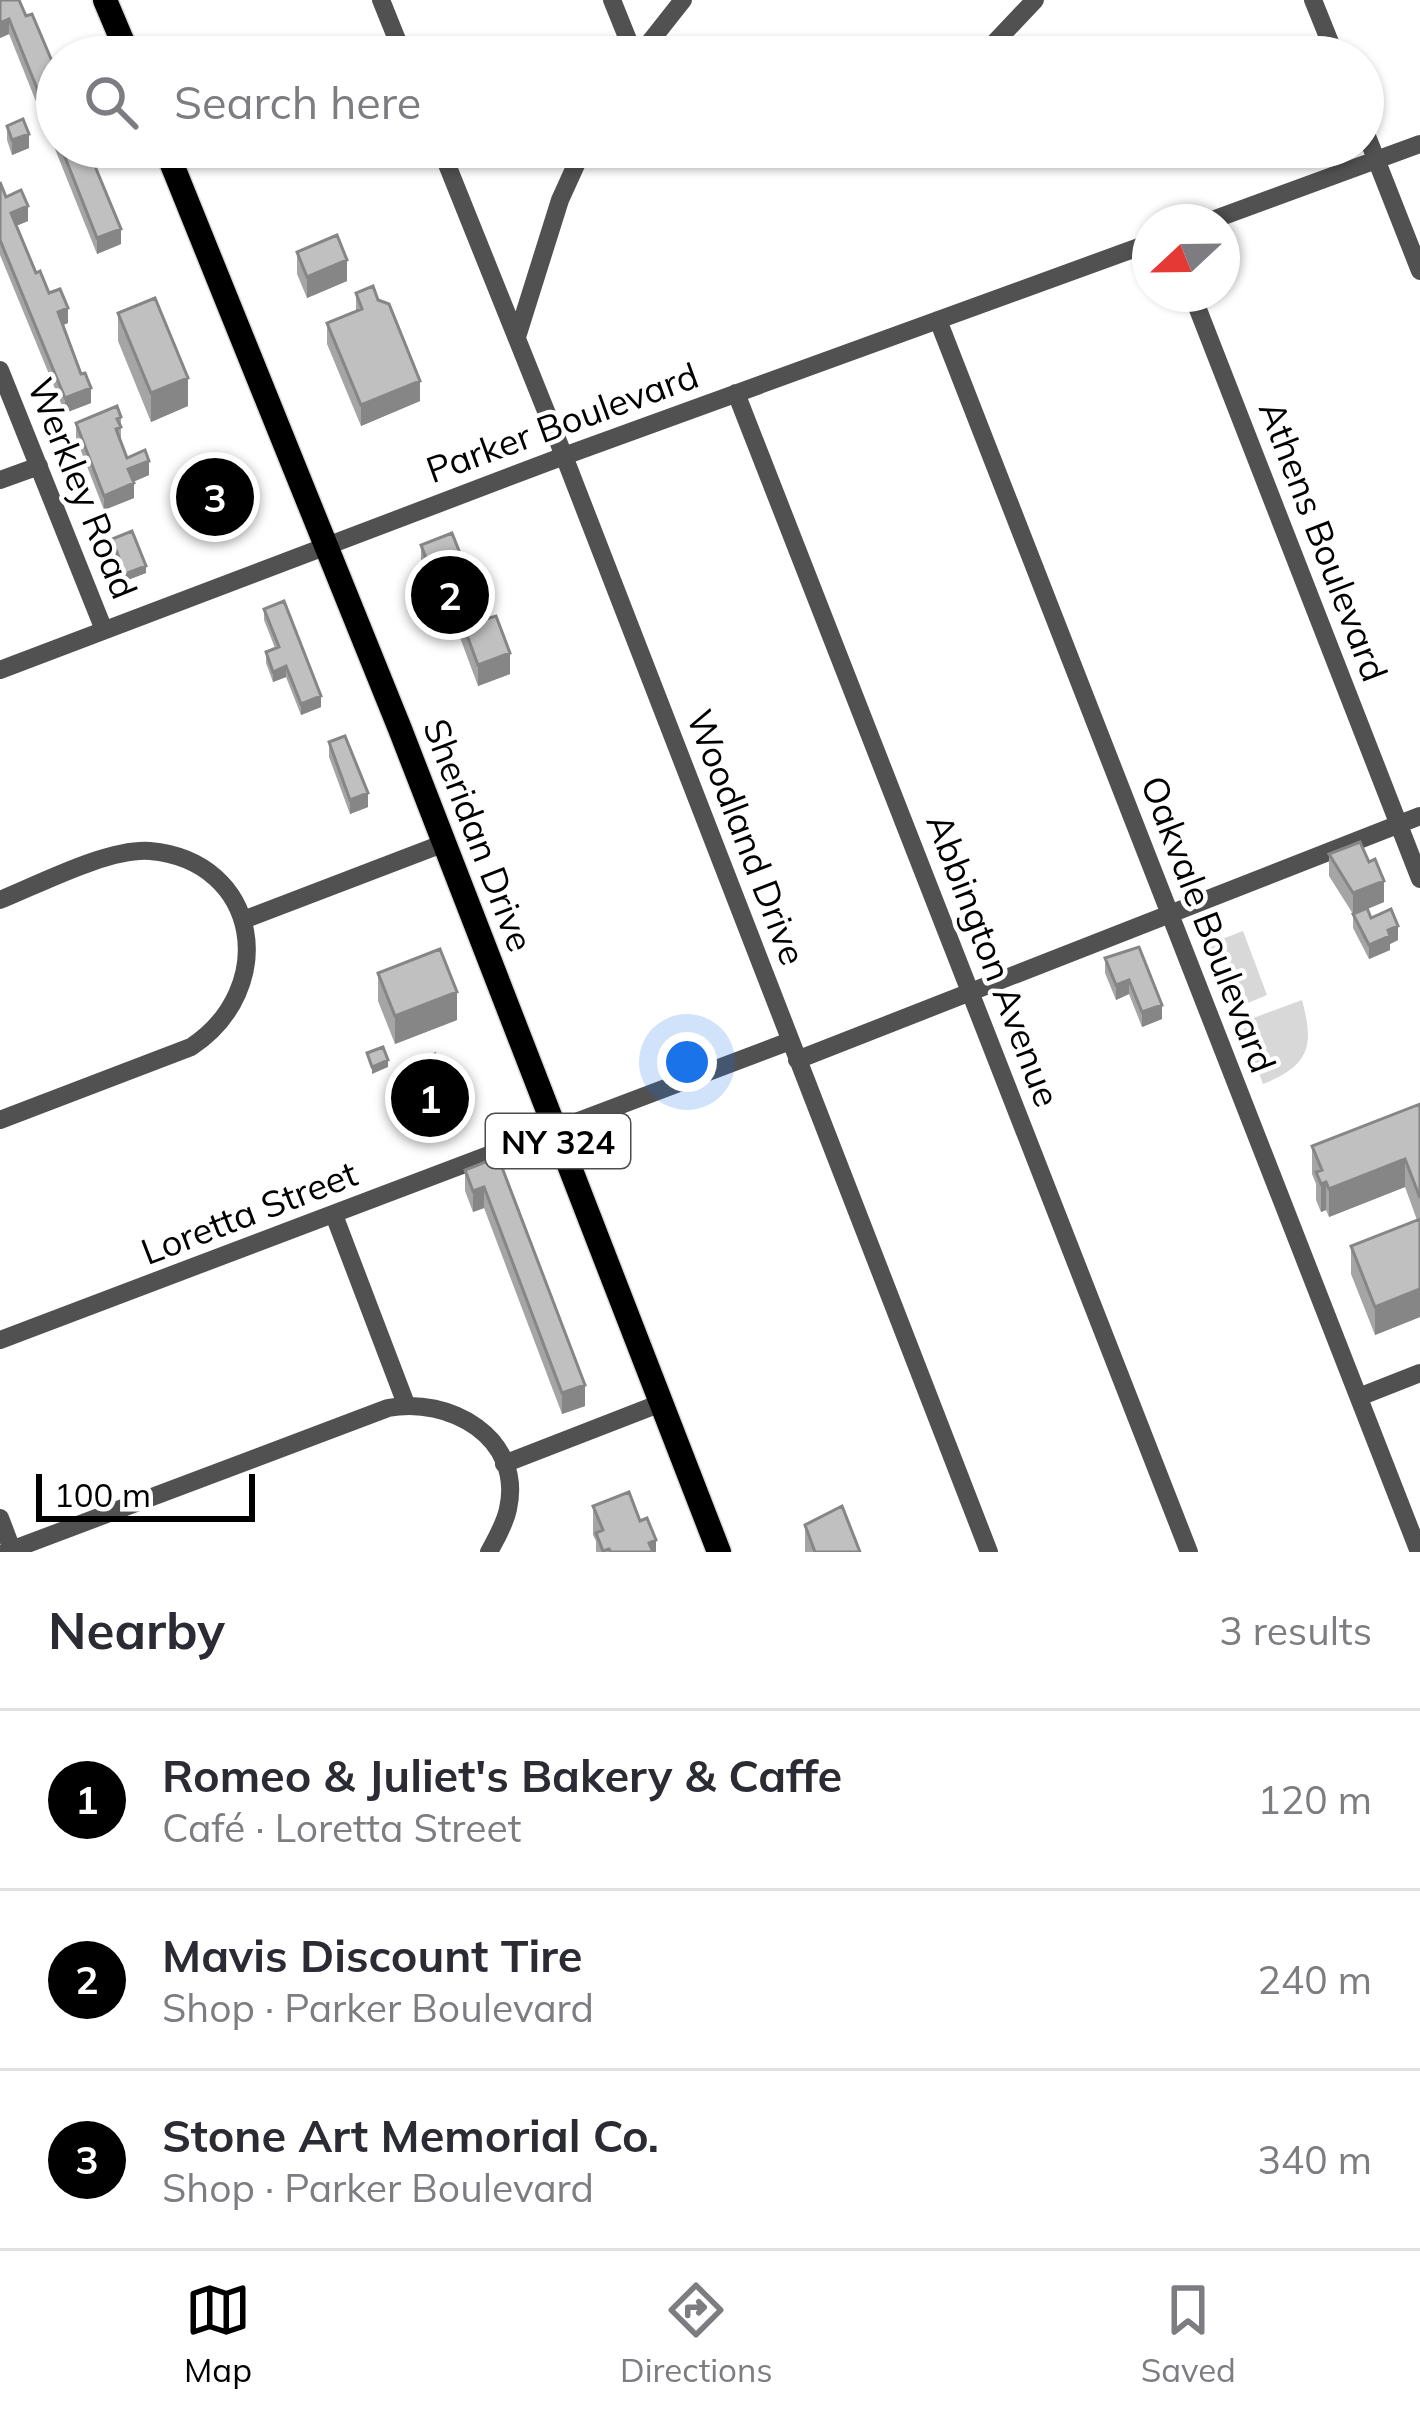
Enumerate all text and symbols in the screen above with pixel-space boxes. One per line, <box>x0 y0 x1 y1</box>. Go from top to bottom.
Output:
search box <box>36 36 1384 168</box>
icon: search <box>78 69 144 135</box>
text: Search here <box>174 74 421 130</box>
north arrow <box>1132 204 1240 312</box>
street label: Parker Boulevard <box>420 352 704 492</box>
street label: Werkley Road <box>18 371 148 605</box>
street label: Athens Boulevard <box>1250 395 1398 687</box>
pin: 3 <box>176 452 254 542</box>
pin: 2 <box>411 550 489 640</box>
street label: Woodland Drive <box>678 703 816 971</box>
street label: Sheridan Drive <box>414 712 544 958</box>
street label: Oakvale Boulevard <box>1132 769 1286 1079</box>
street label: Abbington Avenue <box>917 807 1071 1113</box>
your location <box>657 1032 717 1092</box>
pin: 1 <box>391 1053 469 1143</box>
road number: NY 324 <box>486 1114 630 1168</box>
street label: Loretta Street <box>135 1150 363 1274</box>
scale bar <box>36 1468 255 1521</box>
text: 100 m <box>54 1474 151 1515</box>
text: Nearby <box>48 1598 225 1662</box>
text: 3 results <box>1219 1606 1372 1655</box>
text: Romeo & Juliet's Bakery & Caffe <box>162 1747 842 1803</box>
text: 1 <box>75 1775 99 1824</box>
text: 120 m <box>1257 1775 1372 1824</box>
text: Café · Loretta Street <box>162 1803 521 1852</box>
text: Mavis Discount Tire <box>162 1927 582 1983</box>
text: 2 <box>75 1955 99 2004</box>
text: 240 m <box>1257 1955 1372 2004</box>
text: Shop · Parker Boulevard <box>162 1983 594 2032</box>
text: Stone Art Memorial Co. <box>162 2107 659 2163</box>
text: 3 <box>75 2135 99 2184</box>
text: 340 m <box>1257 2135 1372 2184</box>
text: Shop · Parker Boulevard <box>162 2163 594 2212</box>
tab: Map <box>184 2277 252 2390</box>
tab: Directions <box>620 2277 773 2390</box>
tab: Saved <box>1141 2277 1236 2390</box>

